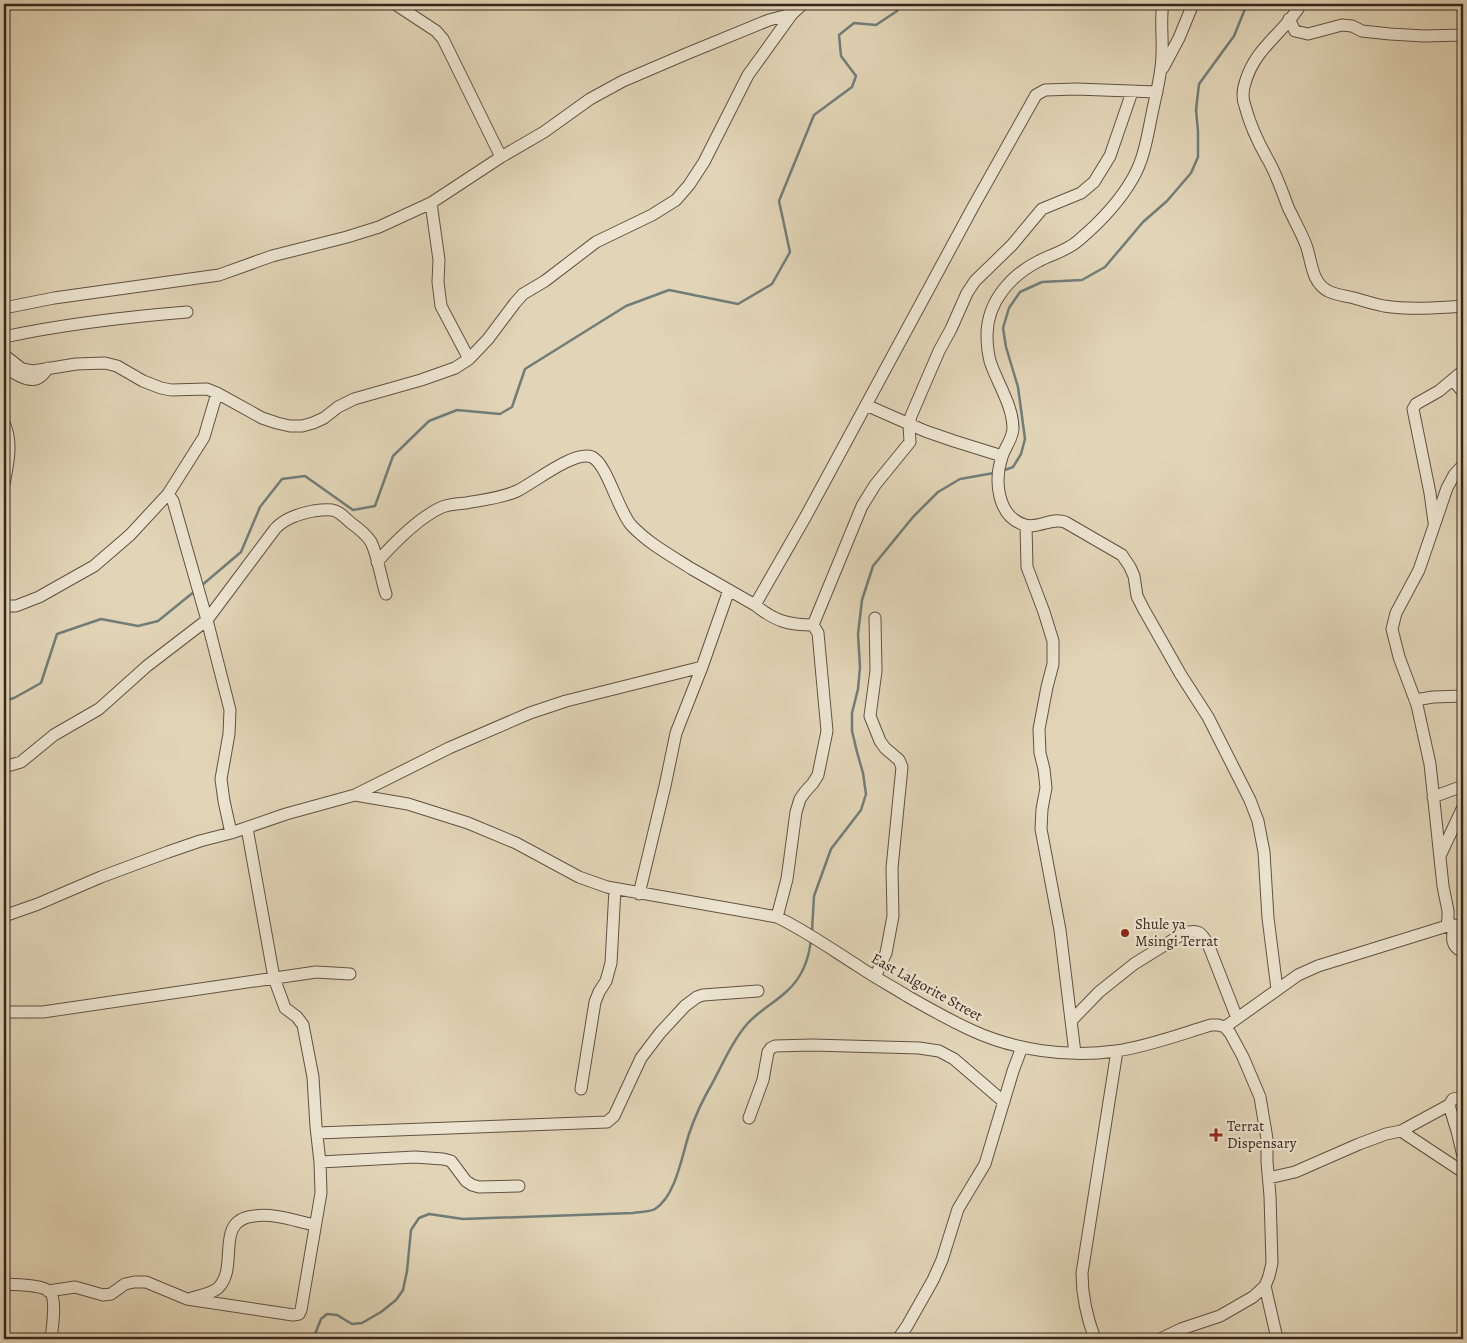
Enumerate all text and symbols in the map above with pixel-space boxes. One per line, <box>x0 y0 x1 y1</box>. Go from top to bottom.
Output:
place label: Shule ya Msingi Terrat <box>1135 914 1218 951</box>
marker: Shule ya Msingi Terrat <box>1119 927 1131 939</box>
street label: East Lalgorite Street <box>868 948 986 1026</box>
place label: Terrat Dispensary <box>1227 1116 1297 1153</box>
marker: Terrat Dispensary <box>1209 1128 1223 1142</box>

